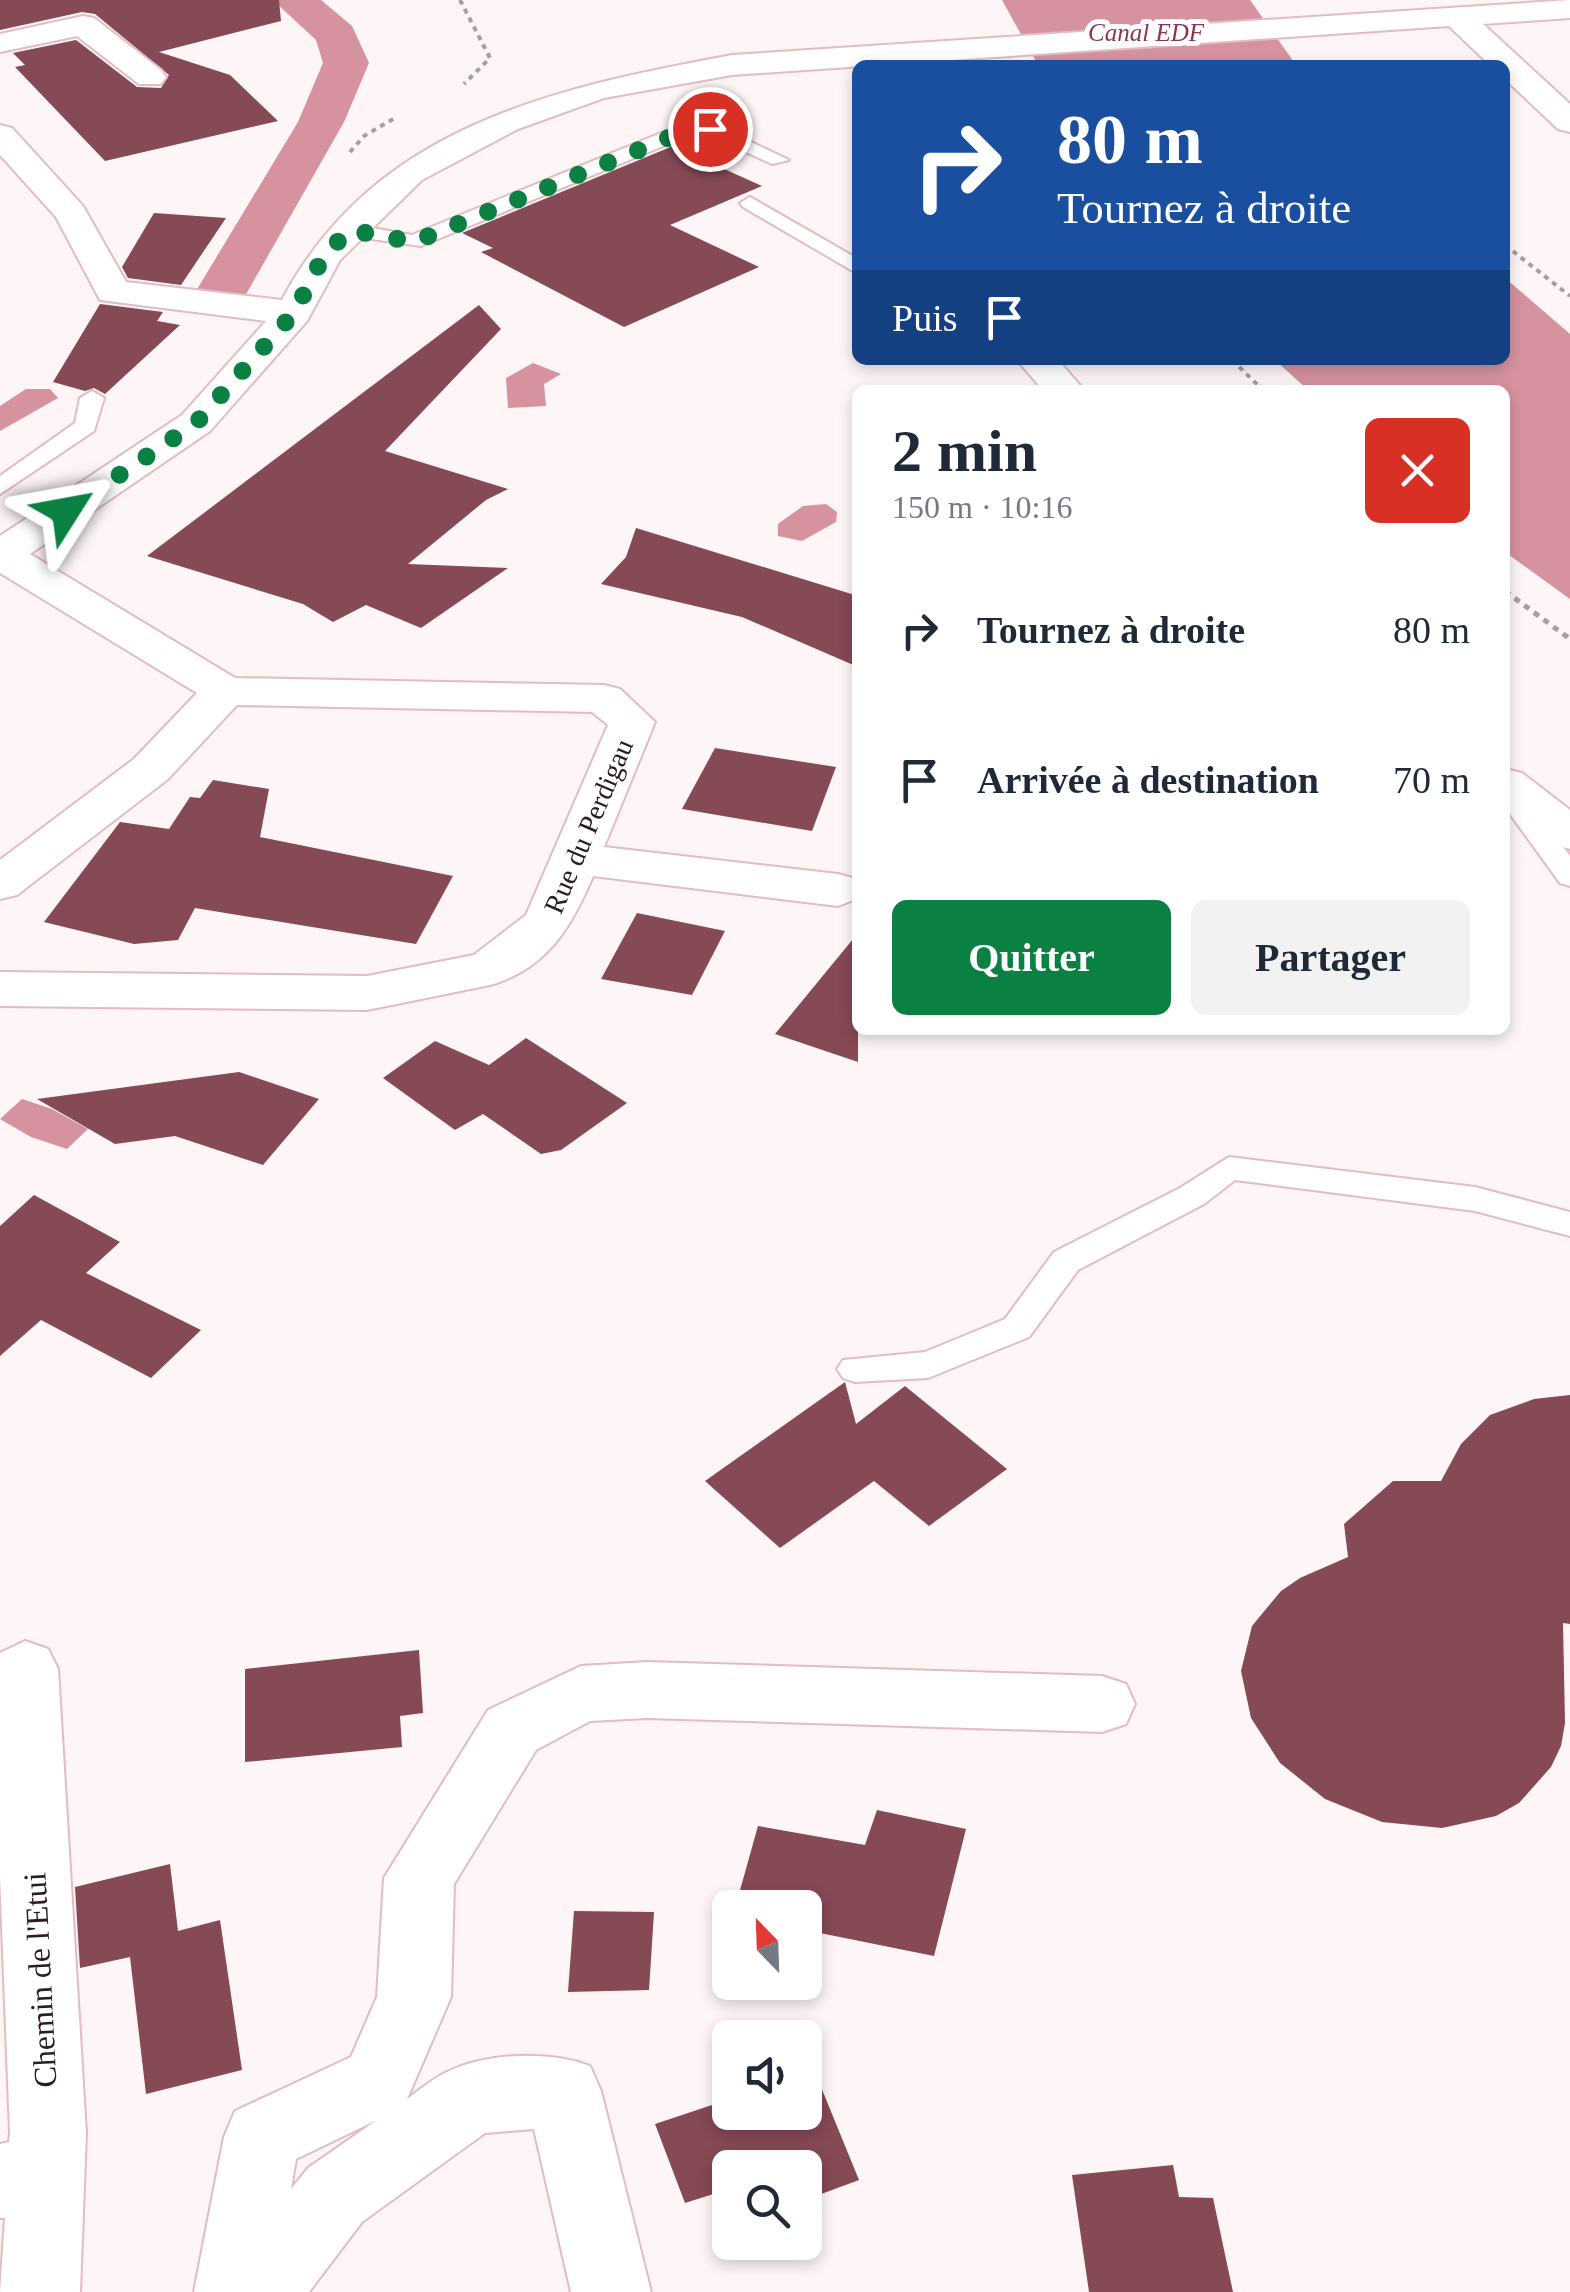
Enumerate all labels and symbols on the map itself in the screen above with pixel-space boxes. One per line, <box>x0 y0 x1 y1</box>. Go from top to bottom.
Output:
water label: Canal EDF <box>1088 19 1205 46</box>
pin <box>668 87 753 172</box>
position arrow <box>14 459 118 563</box>
street label: Rue du Perdigau <box>538 734 639 918</box>
street label: Chemin de l'Etui <box>16 1871 64 2089</box>
north arrow <box>712 1890 822 2000</box>

